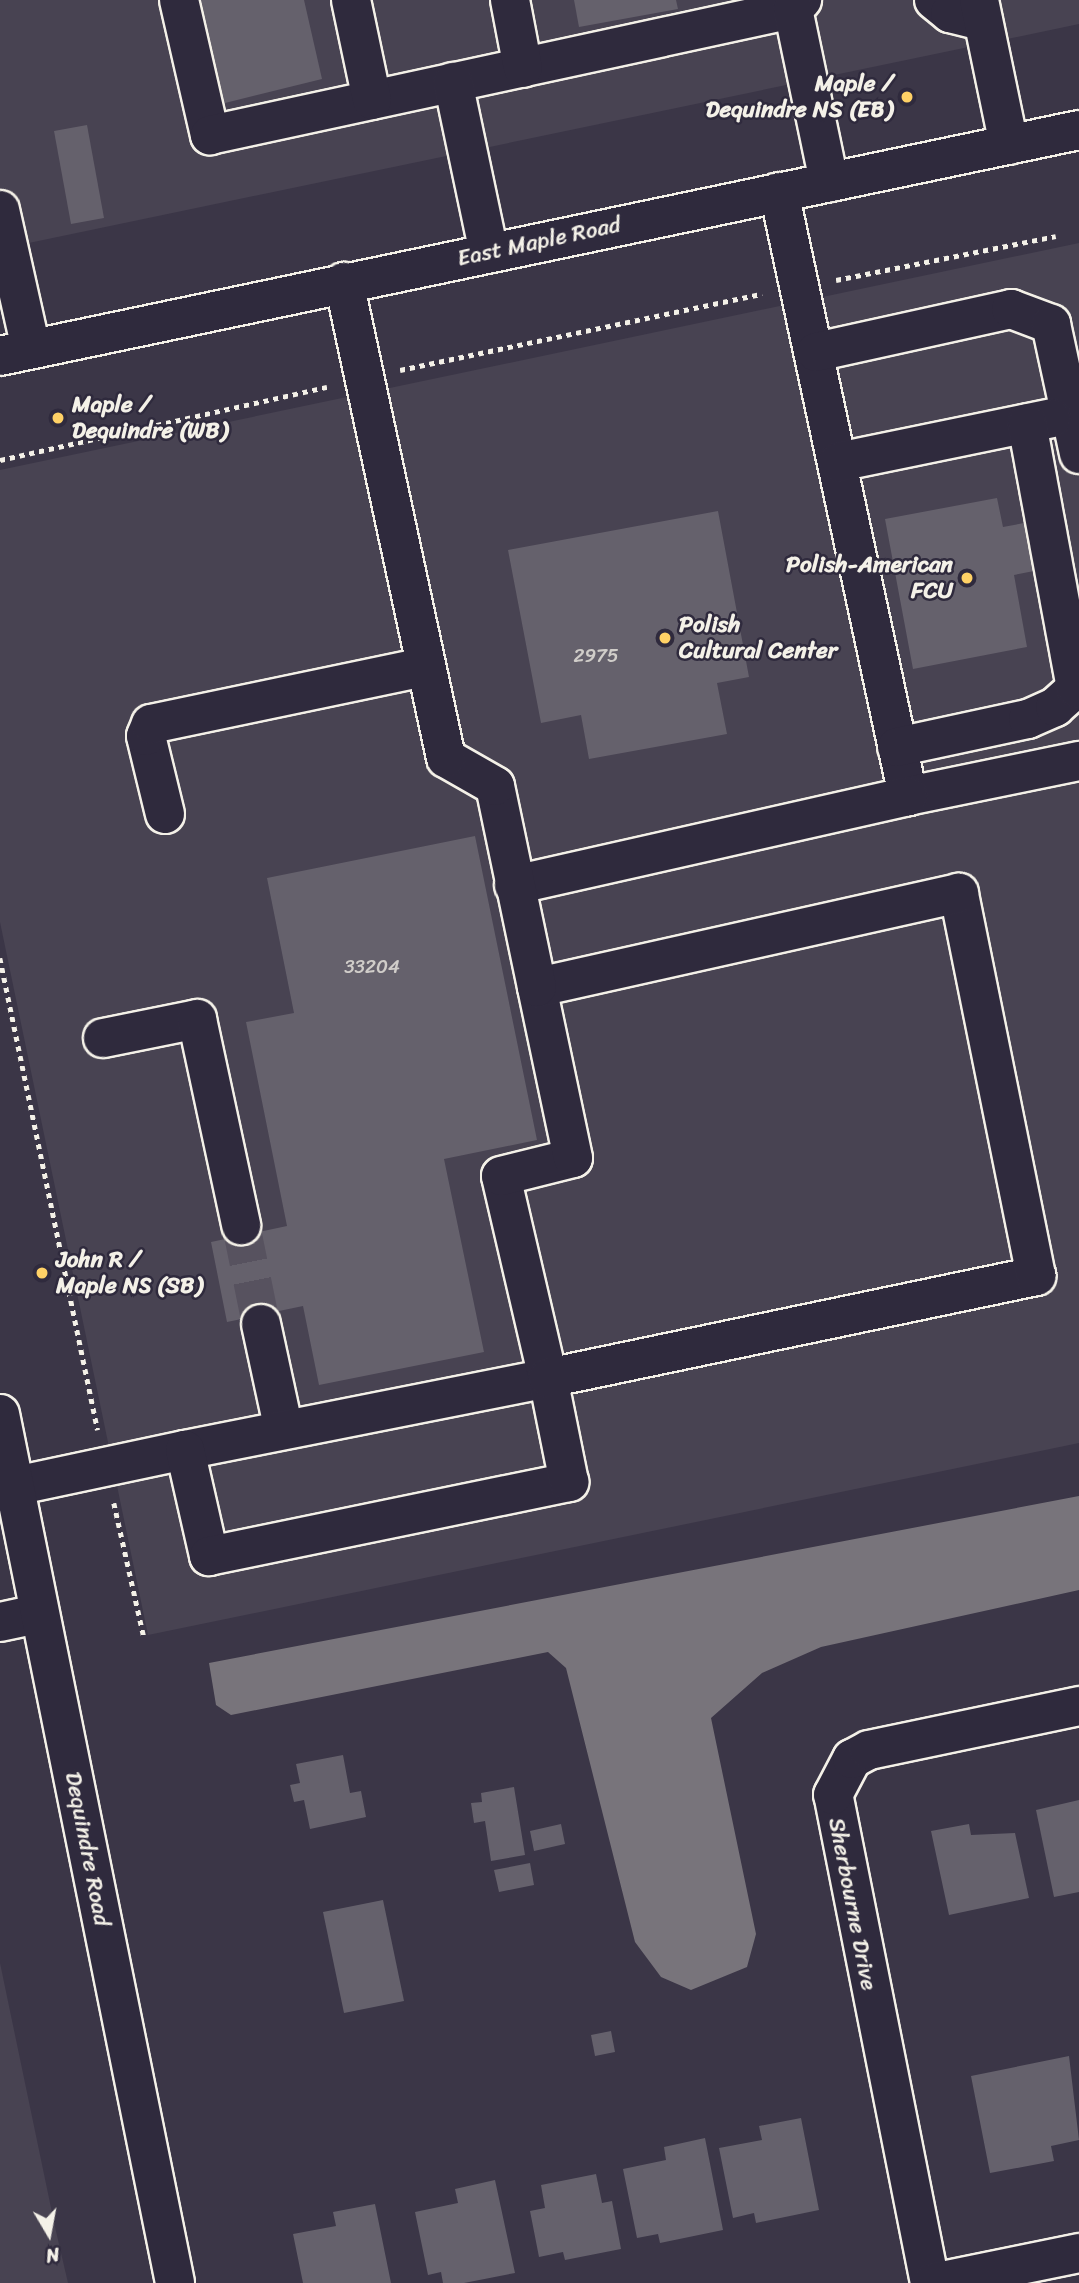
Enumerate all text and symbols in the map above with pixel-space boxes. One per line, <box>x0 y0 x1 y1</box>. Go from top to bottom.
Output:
place label: Maple / Dequindre NS (EB) <box>706 70 893 124</box>
marker: Maple / Dequindre NS (EB) <box>899 89 915 105</box>
street label: East Maple Road <box>454 211 624 273</box>
place label: Maple / Dequindre (WB) <box>72 391 228 445</box>
marker: Maple / Dequindre (WB) <box>50 410 66 426</box>
place label: Polish-American FCU <box>786 551 953 605</box>
marker: Polish-American FCU <box>959 570 975 586</box>
place label: Polish Cultural Center <box>679 611 838 665</box>
marker: Polish Cultural Center <box>657 630 673 646</box>
house number: 2975 <box>573 645 619 667</box>
house number: 33204 <box>344 956 400 978</box>
place label: John R / Maple NS (SB) <box>56 1246 205 1300</box>
marker: John R / Maple NS (SB) <box>34 1265 50 1281</box>
street label: Dequindre Road <box>59 1770 115 1928</box>
street label: Sherbourne Drive <box>822 1815 882 1993</box>
north arrow <box>14 2199 84 2269</box>
text: N <box>43 2238 62 2273</box>

